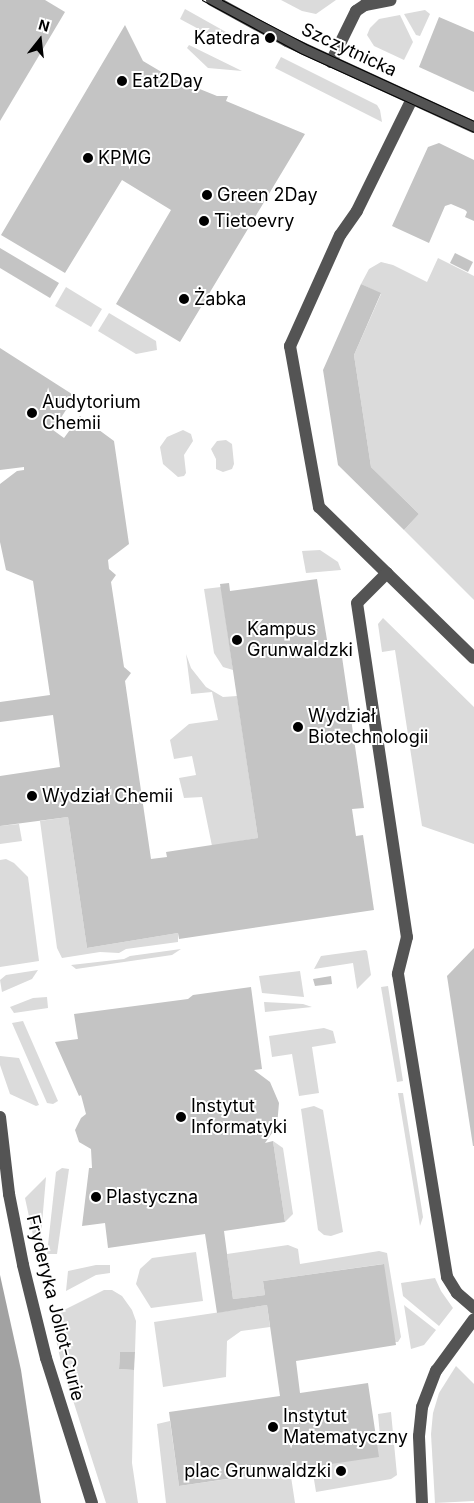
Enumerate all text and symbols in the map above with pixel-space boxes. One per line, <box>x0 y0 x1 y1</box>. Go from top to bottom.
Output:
north arrow <box>15 15 65 65</box>
text: N <box>37 15 52 35</box>
street label: Szczytnicka <box>298 19 400 81</box>
place label: Katedra <box>194 27 260 49</box>
marker: Katedra <box>264 32 276 44</box>
place label: Eat2Day <box>132 70 203 92</box>
marker: Eat2Day <box>116 75 128 87</box>
place label: KPMG <box>98 147 151 169</box>
marker: KPMG <box>82 152 94 164</box>
place label: Green 2Day <box>217 184 318 206</box>
marker: Green 2Day <box>201 189 213 201</box>
place label: Tietoevry <box>214 210 294 232</box>
marker: Tietoevry <box>198 215 210 227</box>
place label: Żabka <box>194 288 246 310</box>
marker: Żabka <box>178 293 190 305</box>
place label: Audytorium Chemii <box>42 392 141 434</box>
marker: Audytorium Chemii <box>26 407 38 419</box>
place label: Kampus Grunwaldzki <box>247 619 353 662</box>
marker: Kampus Grunwaldzki <box>231 634 243 646</box>
place label: Wydział Biotechnologii <box>308 706 428 749</box>
marker: Wydział Biotechnologii <box>292 721 304 733</box>
place label: Wydział Chemii <box>42 785 173 807</box>
marker: Wydział Chemii <box>26 790 38 802</box>
place label: Instytut Informatyki <box>191 1096 287 1138</box>
marker: Instytut Informatyki <box>175 1111 187 1123</box>
place label: Plastyczna <box>106 1186 198 1208</box>
marker: Plastyczna <box>90 1191 102 1203</box>
street label: Fryderyka Joliot-Curie <box>21 1213 89 1403</box>
place label: Instytut Matematyczny <box>283 1406 408 1448</box>
marker: Instytut Matematyczny <box>267 1421 279 1433</box>
place label: plac Grunwaldzki <box>184 1460 331 1482</box>
marker: plac Grunwaldzki <box>335 1465 347 1477</box>

